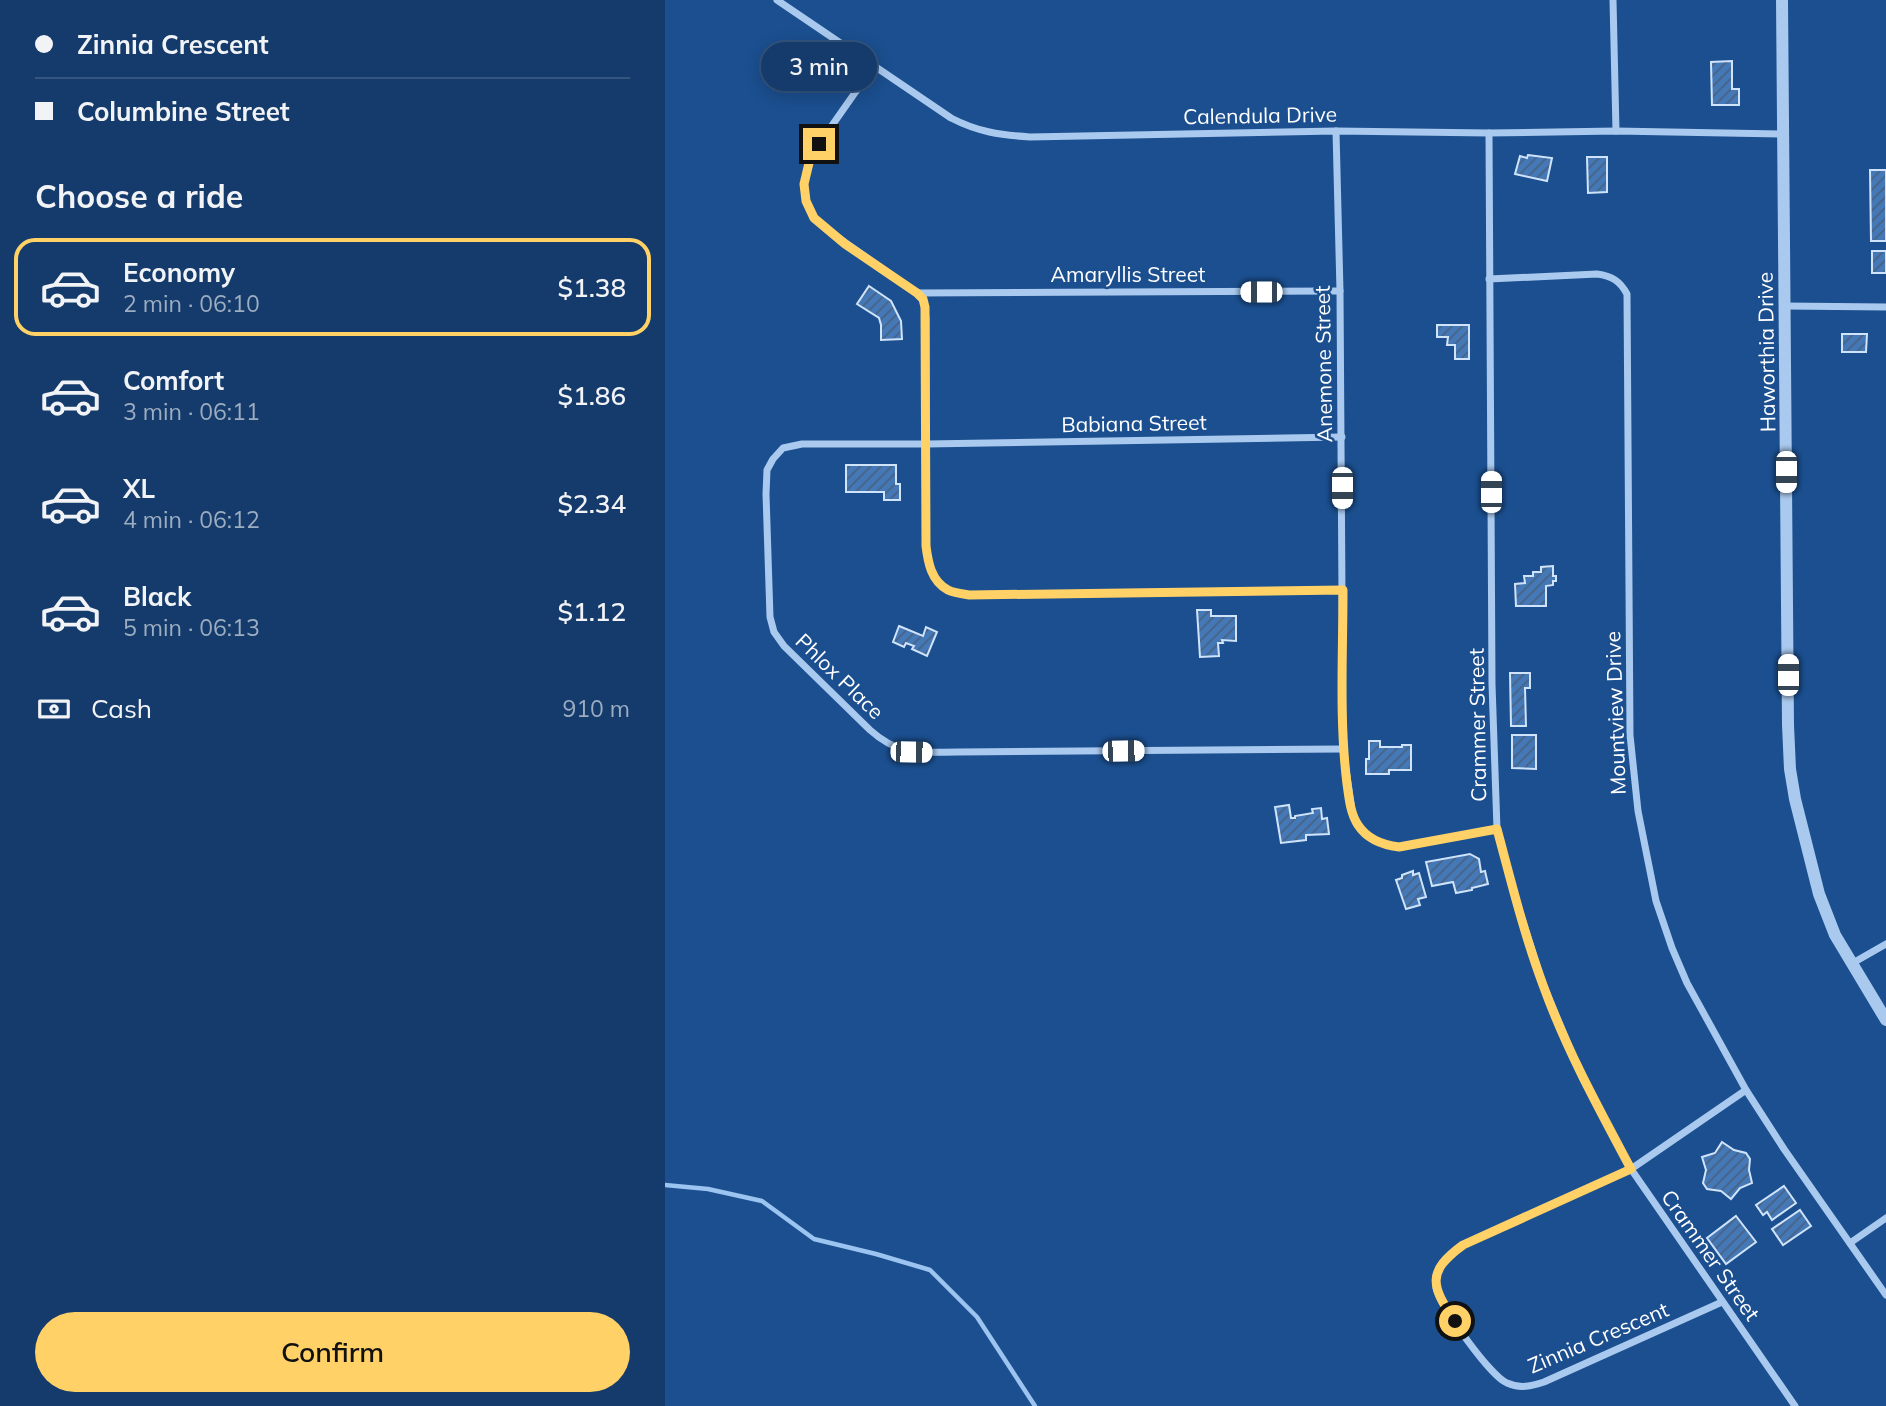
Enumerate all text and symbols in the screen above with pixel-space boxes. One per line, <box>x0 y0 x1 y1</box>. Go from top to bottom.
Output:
text: Zinnia Crescent <box>77 28 269 61</box>
callout: 3 min <box>761 43 877 92</box>
text: 3 min <box>789 52 849 81</box>
text: Columbine Street <box>77 95 290 128</box>
street label: Calendula Drive <box>1183 101 1337 129</box>
route end <box>803 128 835 160</box>
text: Choose a ride <box>35 176 243 216</box>
icon: car <box>39 256 102 319</box>
text: Economy <box>123 256 235 289</box>
street label: Amaryllis Street <box>1051 261 1205 287</box>
text: $1.38 <box>557 271 626 304</box>
street label: Haworthia Drive <box>1752 272 1780 432</box>
car <box>1241 282 1283 303</box>
street label: Anemone Street <box>1309 285 1337 443</box>
text: 2 min · 06:10 <box>123 289 260 318</box>
icon: car <box>39 364 102 427</box>
text: Comfort <box>123 364 224 397</box>
text: $1.86 <box>557 379 626 412</box>
text: 3 min · 06:11 <box>123 397 260 426</box>
street label: Babiana Street <box>1061 409 1207 437</box>
car <box>1776 451 1797 493</box>
car <box>1332 467 1353 509</box>
car <box>1481 471 1502 513</box>
icon: car <box>39 472 102 535</box>
text: XL <box>123 472 155 505</box>
text: $2.34 <box>557 487 626 520</box>
text: 4 min · 06:12 <box>123 505 260 534</box>
icon: car <box>39 580 102 643</box>
text: Black <box>123 580 191 613</box>
text: $1.12 <box>557 595 626 628</box>
text: 5 min · 06:13 <box>123 613 260 642</box>
street label: Phlox Place <box>791 628 889 724</box>
street label: Mountview Drive <box>1599 631 1631 795</box>
street label: Crammer Street <box>1463 648 1491 802</box>
car <box>1778 654 1799 696</box>
icon: cash <box>35 690 73 728</box>
text: Cash <box>91 692 152 725</box>
text: 910 m <box>562 694 630 723</box>
car <box>1102 740 1145 762</box>
car <box>890 741 933 763</box>
street label: Crammer Street <box>1656 1184 1766 1326</box>
street label: Zinnia Crescent <box>1524 1296 1672 1378</box>
route start <box>1439 1305 1471 1337</box>
button: Confirm <box>35 1312 630 1392</box>

